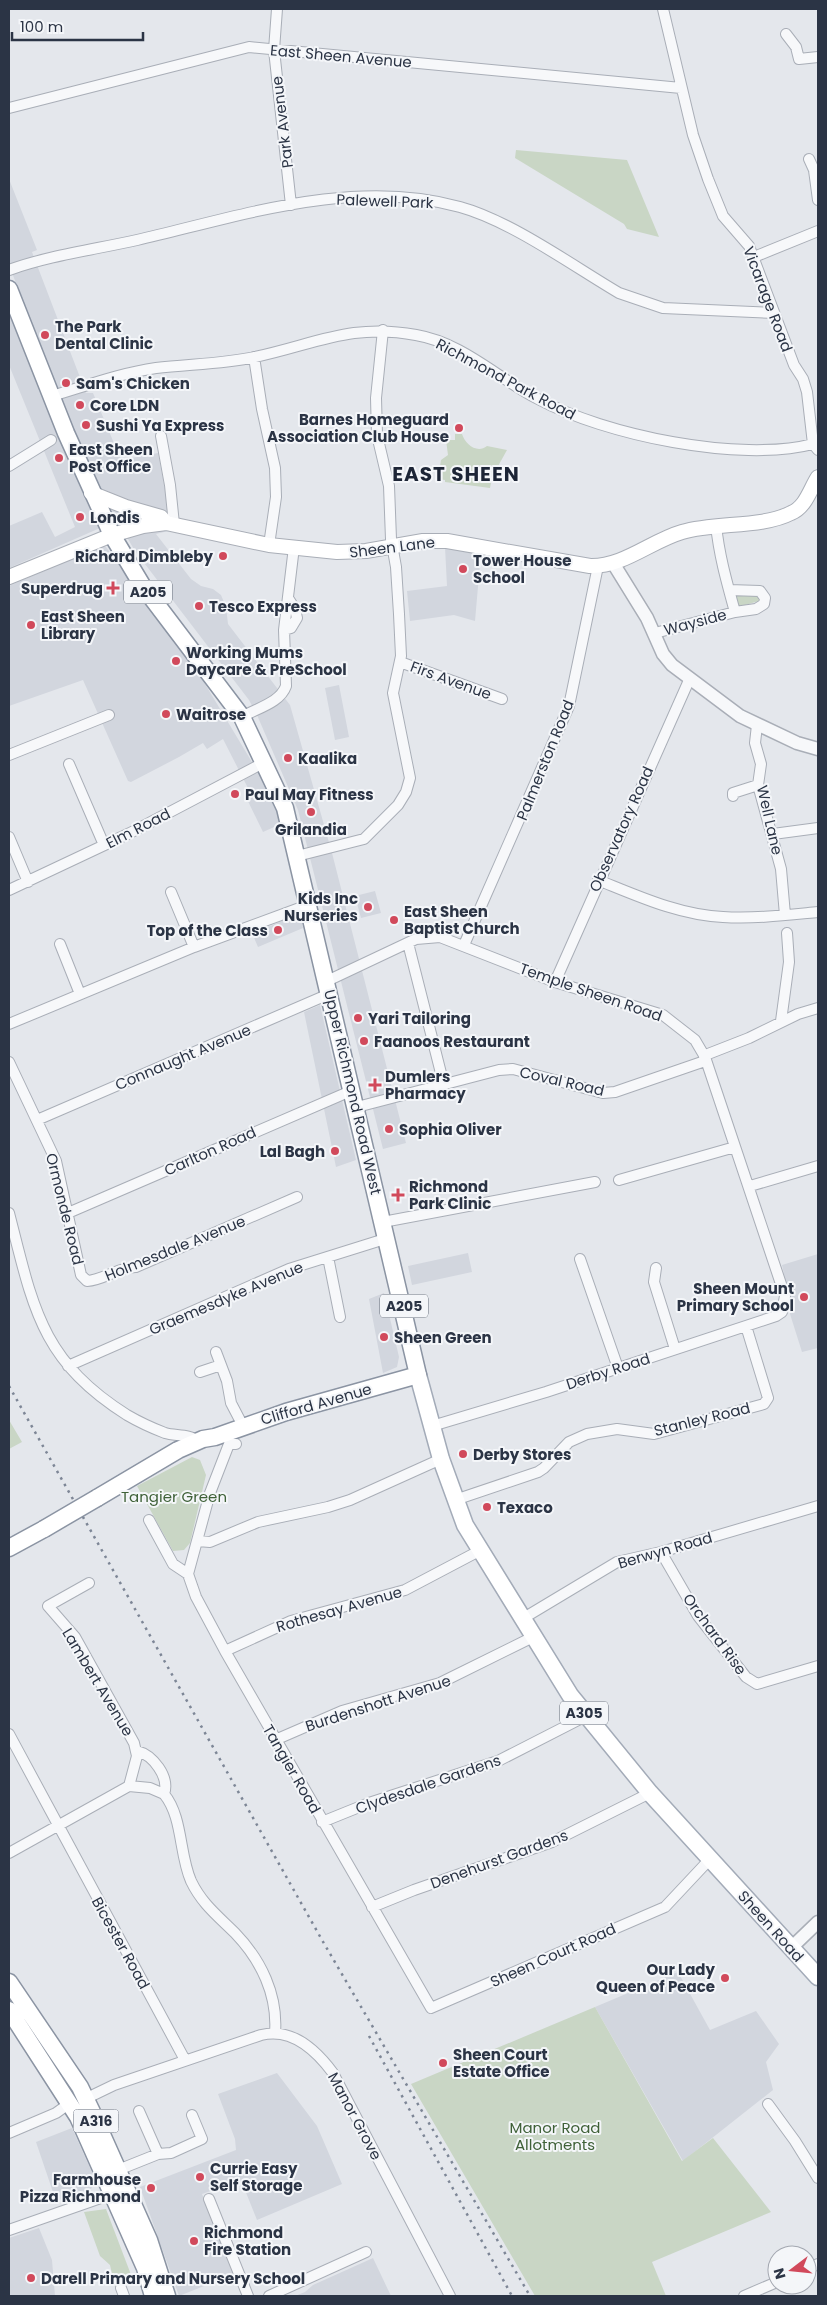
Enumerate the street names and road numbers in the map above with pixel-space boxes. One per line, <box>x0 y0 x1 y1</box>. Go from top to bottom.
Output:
street label: East Sheen Avenue <box>269 39 413 73</box>
street label: Park Avenue <box>266 75 298 169</box>
street label: Palewell Park <box>336 189 434 213</box>
street label: Vicarage Road <box>738 243 798 355</box>
street label: Richmond Park Road <box>432 333 580 425</box>
street label: Sheen Lane <box>348 531 436 563</box>
road number: A205 <box>124 580 172 604</box>
street label: Wayside <box>661 604 729 640</box>
street label: Firs Avenue <box>407 656 495 704</box>
street label: Palmerston Road <box>511 697 579 823</box>
street label: Observatory Road <box>584 763 658 895</box>
street label: Well Lane <box>752 783 788 857</box>
street label: Elm Road <box>102 803 174 853</box>
street label: Temple Sheen Road <box>517 958 665 1026</box>
street label: Upper Richmond Road West <box>319 987 387 1197</box>
street label: Connaught Avenue <box>112 1019 254 1095</box>
street label: Coval Road <box>518 1061 606 1101</box>
street label: Carlton Road <box>161 1121 259 1181</box>
street label: Ormonde Road <box>41 1151 89 1267</box>
street label: Holmesdale Avenue <box>102 1210 248 1286</box>
street label: Graemesdyke Avenue <box>146 1256 306 1340</box>
road number: A205 <box>380 1294 428 1318</box>
street label: Derby Road <box>563 1348 653 1394</box>
street label: Clifford Avenue <box>258 1378 374 1430</box>
street label: Stanley Road <box>652 1397 752 1441</box>
street label: Berwyn Road <box>615 1526 715 1574</box>
street label: Rothesay Avenue <box>274 1581 404 1637</box>
street label: Orchard Rise <box>678 1589 752 1679</box>
street label: Lambert Avenue <box>57 1624 139 1740</box>
street label: Burdenshott Avenue <box>303 1670 453 1736</box>
road number: A305 <box>560 1702 608 1725</box>
street label: Tangier Road <box>258 1721 326 1817</box>
street label: Clydesdale Gardens <box>352 1749 504 1819</box>
street label: Denehurst Gardens <box>427 1824 571 1894</box>
street label: Sheen Road <box>733 1886 809 1966</box>
street label: Bicester Road <box>87 1893 155 1993</box>
street label: Sheen Court Road <box>487 1918 619 1992</box>
street label: Manor Grove <box>323 2068 387 2164</box>
road number: A316 <box>74 2110 118 2132</box>

